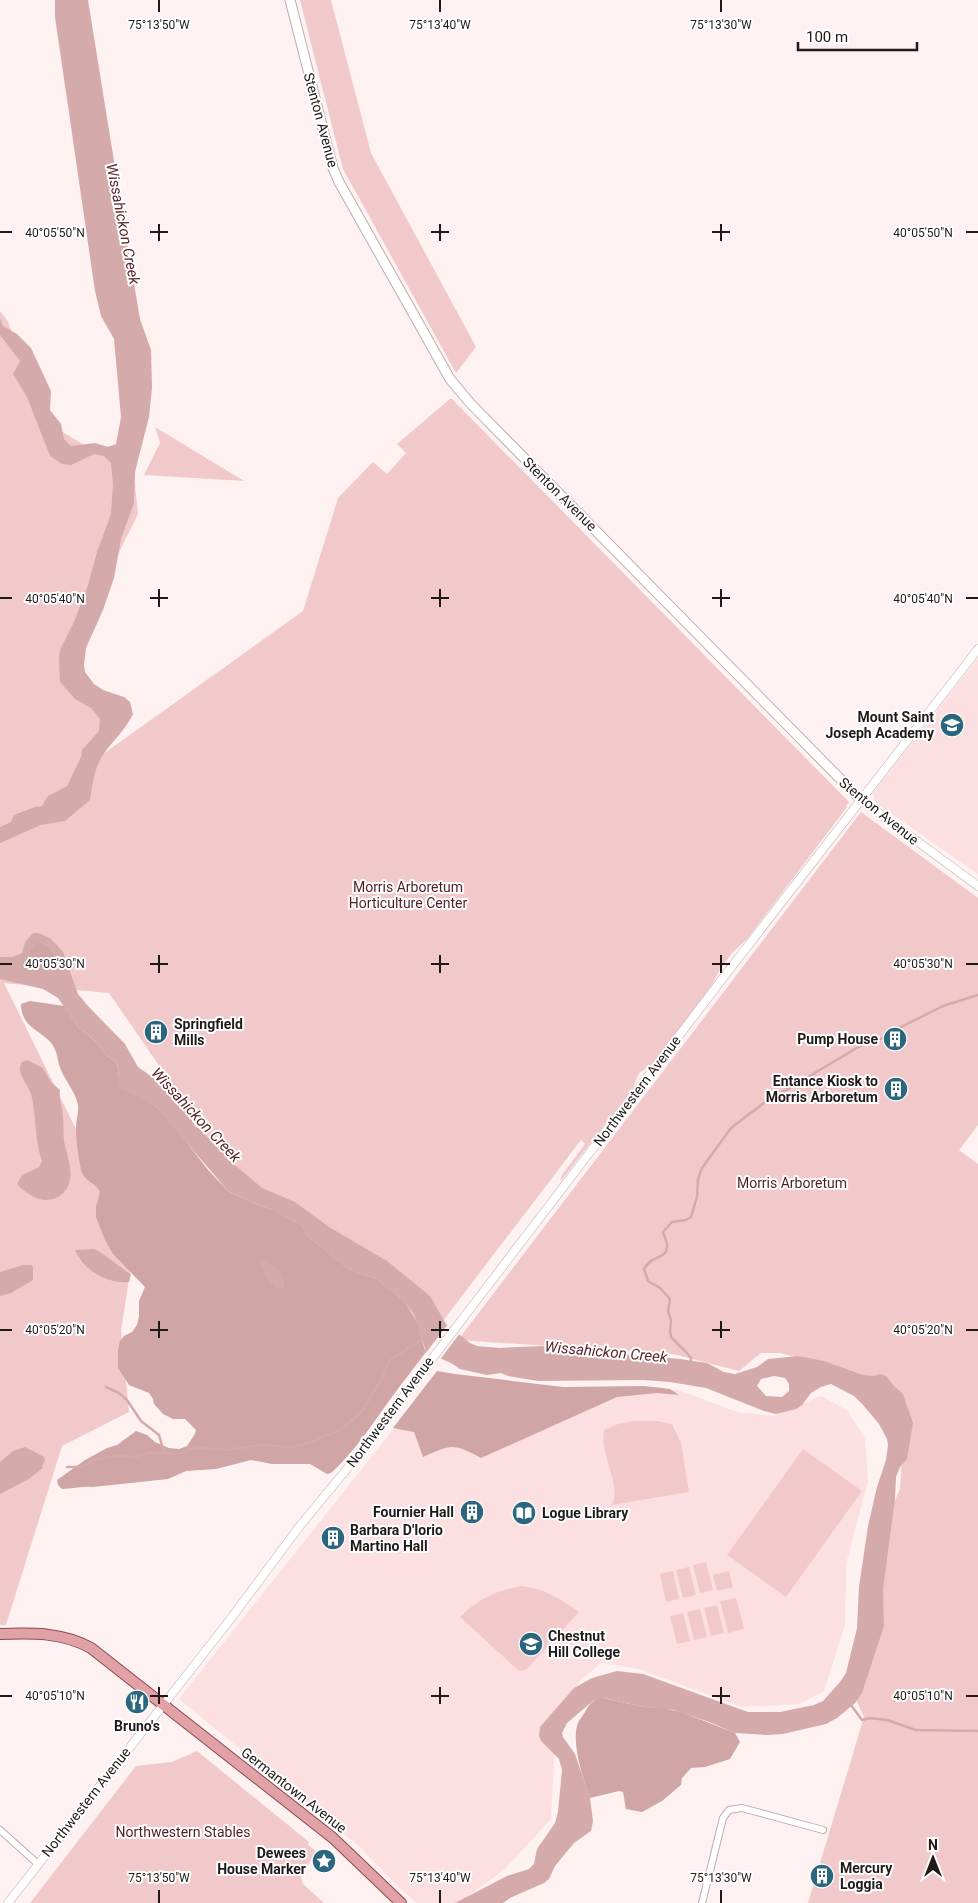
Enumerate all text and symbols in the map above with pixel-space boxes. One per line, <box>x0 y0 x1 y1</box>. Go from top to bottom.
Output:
text: 75°13'50"W <box>128 18 190 32</box>
text: 75°13'40"W <box>409 18 471 32</box>
text: 75°13'30"W <box>690 18 752 32</box>
scale bar <box>798 20 917 52</box>
text: 100 m <box>806 28 848 46</box>
street label: Stenton Avenue <box>301 71 341 169</box>
water label: Wissahickon Creek <box>102 162 144 287</box>
text: 40°05'50"N <box>25 226 85 240</box>
text: 40°05'50"N <box>893 226 953 240</box>
street label: Stenton Avenue <box>520 454 600 534</box>
text: 40°05'40"N <box>25 592 85 606</box>
text: 40°05'40"N <box>893 592 953 606</box>
place label: Mount Saint Joseph Academy <box>826 709 935 741</box>
school or university icon: Mount Saint Joseph Academy <box>939 712 965 738</box>
street label: Stenton Avenue <box>836 774 922 848</box>
park label: Morris Arboretum Horticulture Center <box>349 879 467 911</box>
text: 40°05'30"N <box>25 957 85 971</box>
text: 40°05'30"N <box>893 957 953 971</box>
place label: Springfield Mills <box>174 1016 243 1048</box>
building icon: Springfield Mills <box>143 1019 169 1045</box>
building icon: Pump House <box>882 1026 908 1052</box>
place label: Pump House <box>797 1031 878 1047</box>
street label: Northwestern Avenue <box>590 1033 684 1149</box>
water label: Wissahickon Creek <box>147 1064 245 1167</box>
place label: Entance Kiosk to Morris Arboretum <box>766 1073 878 1105</box>
building icon: Entance Kiosk to Morris Arboretum <box>883 1076 909 1102</box>
park label: Morris Arboretum <box>737 1175 847 1191</box>
text: 40°05'20"N <box>25 1323 85 1337</box>
text: 40°05'20"N <box>893 1323 953 1337</box>
water label: Wissahickon Creek <box>544 1338 669 1366</box>
street label: Northwestern Avenue <box>343 1354 437 1470</box>
building icon: Fournier Hall <box>459 1499 485 1525</box>
library icon: Logue Library <box>511 1500 537 1526</box>
place label: Fournier Hall <box>373 1504 454 1520</box>
place label: Logue Library <box>542 1505 629 1521</box>
place label: Barbara D'Iorio Martino Hall <box>350 1522 443 1554</box>
building icon: Barbara D'Iorio Martino Hall <box>320 1525 346 1551</box>
place label: Chestnut Hill College <box>548 1628 621 1660</box>
school or university icon: Chestnut Hill College <box>518 1631 544 1657</box>
text: 40°05'10"N <box>25 1689 85 1703</box>
restaurant icon: Bruno's <box>124 1689 150 1715</box>
text: 40°05'10"N <box>893 1689 953 1703</box>
place label: Bruno's <box>114 1718 160 1734</box>
street label: Northwestern Avenue <box>38 1744 134 1860</box>
street label: Germantown Avenue <box>238 1744 350 1836</box>
park label: Northwestern Stables <box>116 1824 250 1840</box>
north arrow <box>908 1833 958 1883</box>
text: N <box>928 1837 938 1853</box>
place label: Dewees House Marker <box>217 1845 306 1877</box>
place icon: Dewees House Marker <box>311 1848 337 1874</box>
place label: Mercury Loggia <box>840 1860 893 1892</box>
building icon: Mercury Loggia <box>809 1863 835 1889</box>
text: 75°13'50"W <box>128 1871 190 1885</box>
text: 75°13'40"W <box>409 1871 471 1885</box>
text: 75°13'30"W <box>690 1871 752 1885</box>

